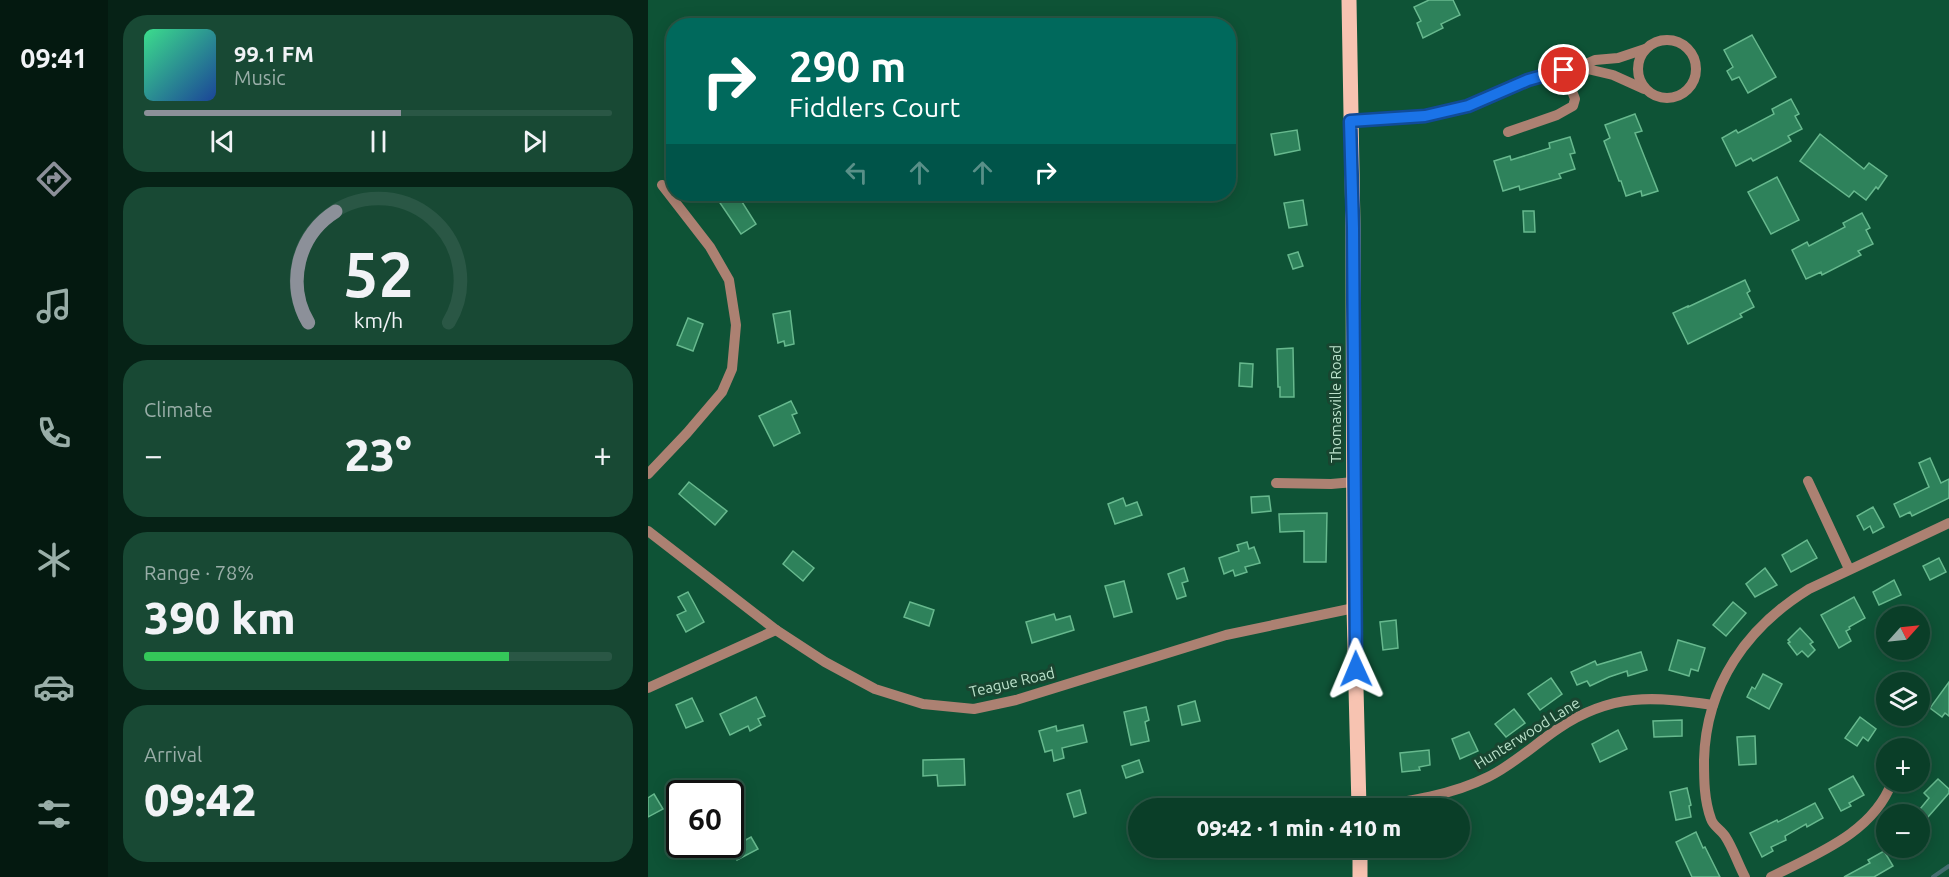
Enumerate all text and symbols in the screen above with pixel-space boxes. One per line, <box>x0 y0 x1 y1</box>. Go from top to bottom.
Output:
text: 99.1 FM <box>234 41 314 66</box>
icon: right <box>690 42 768 120</box>
text: 09:41 <box>20 43 88 73</box>
text: 290 m <box>789 43 906 90</box>
pin <box>1538 44 1589 95</box>
icon: arrive <box>1547 53 1580 86</box>
text: Music <box>234 66 286 89</box>
text: Fiddlers Court <box>789 92 960 122</box>
icon: previous <box>206 125 239 158</box>
icon: pause <box>362 125 395 158</box>
icon: next <box>518 125 551 158</box>
icon: left <box>840 156 873 189</box>
icon: ahead <box>903 156 936 189</box>
icon: ahead <box>966 156 999 189</box>
icon: right <box>1029 156 1062 189</box>
icon: directions <box>33 158 75 200</box>
text: 52 <box>343 239 413 309</box>
icon: music <box>33 285 75 327</box>
text: km/h <box>353 309 403 333</box>
street label: Thomasville Road <box>1327 345 1344 463</box>
text: Climate <box>144 398 213 421</box>
icon: phone <box>33 412 75 454</box>
text: 23° <box>344 429 412 480</box>
text: − <box>144 436 163 473</box>
text: + <box>593 436 612 473</box>
icon: climate <box>33 539 75 581</box>
text: Range · 78% <box>144 561 254 584</box>
text: 390 km <box>144 592 296 643</box>
north arrow <box>1876 606 1930 660</box>
map controls <box>1876 606 1930 858</box>
position arrow <box>1324 637 1388 701</box>
street label: Teague Road <box>968 664 1056 700</box>
icon: car <box>33 666 75 708</box>
button: layers <box>1876 672 1930 726</box>
street label: Hunterwood Lane <box>1471 694 1583 772</box>
button: + <box>1876 738 1930 792</box>
text: Arrival <box>144 743 202 766</box>
text: 09:42 <box>144 774 257 825</box>
speed limit sign: 60 <box>666 780 744 858</box>
icon: filters <box>33 793 75 835</box>
button: − <box>1876 804 1930 858</box>
text: 09:42 · 1 min · 410 m <box>1197 815 1401 840</box>

